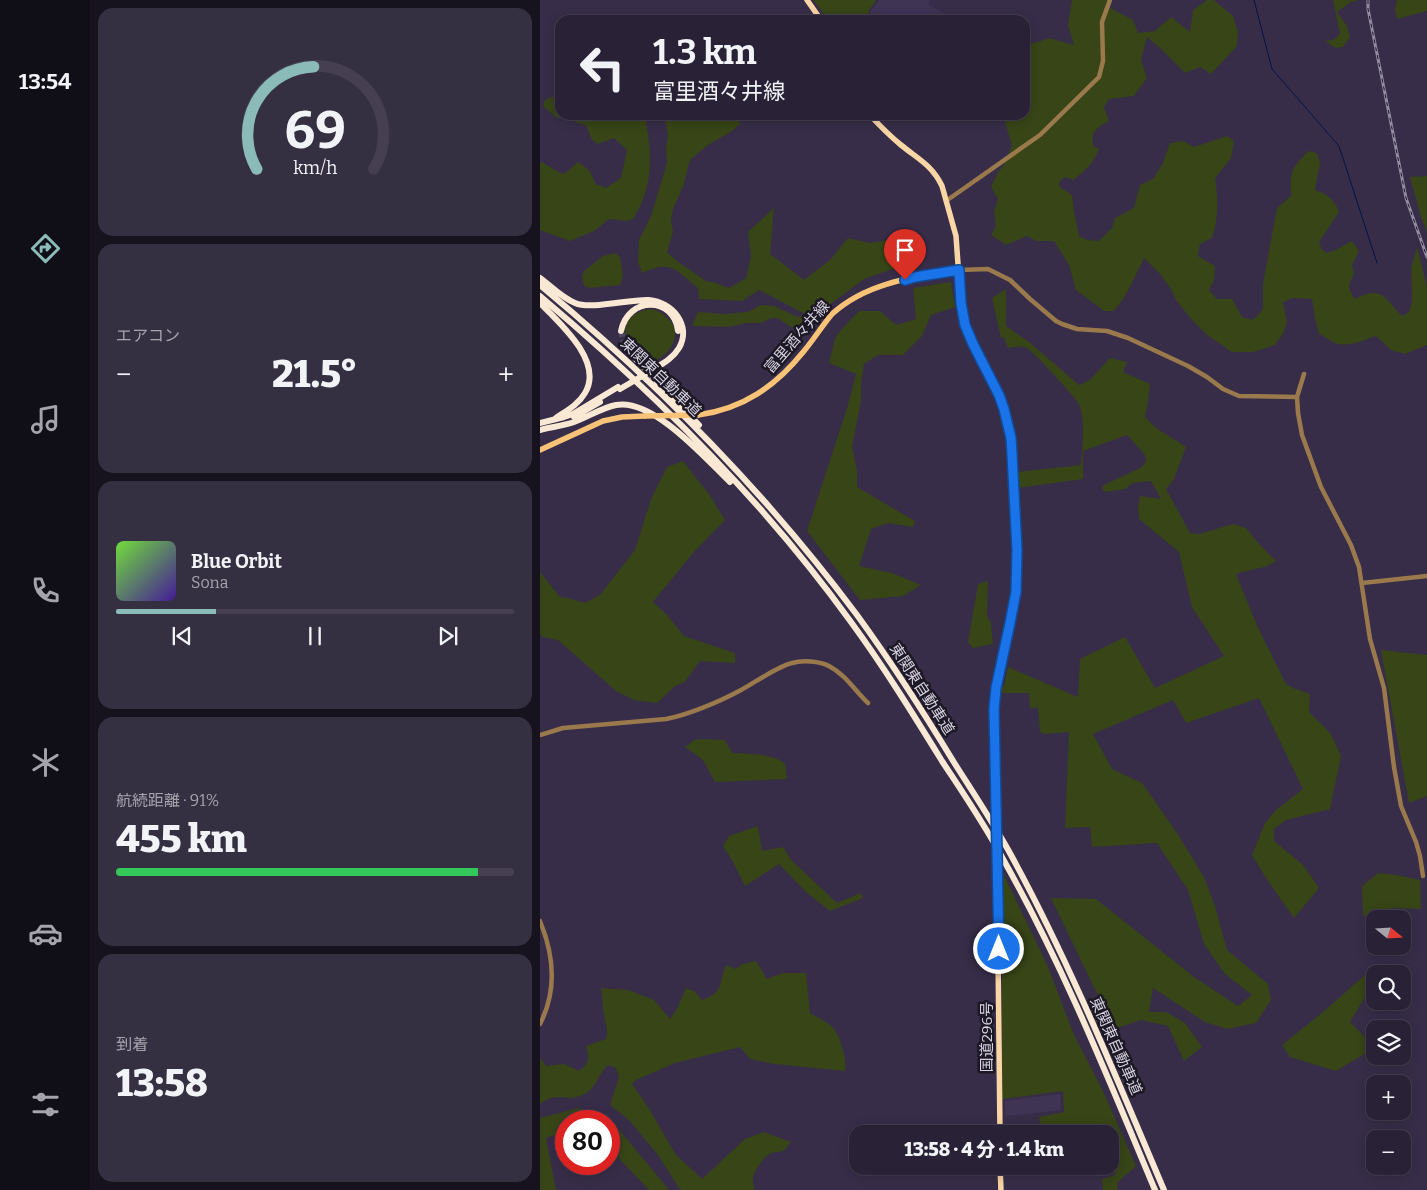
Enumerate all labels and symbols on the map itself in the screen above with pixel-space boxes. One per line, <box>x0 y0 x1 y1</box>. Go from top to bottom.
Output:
pin <box>884 229 926 280</box>
street label: 富里酒々井線 <box>761 297 833 377</box>
street label: 東関東自動車道 <box>617 334 705 420</box>
street label: 東関東自動車道 <box>886 640 958 738</box>
north arrow <box>1366 910 1411 955</box>
position arrow <box>972 922 1024 974</box>
street label: 東関東自動車道 <box>1086 994 1146 1098</box>
street label: 国道296号 <box>978 1002 996 1072</box>
speed limit sign: 80 <box>555 1110 620 1175</box>

